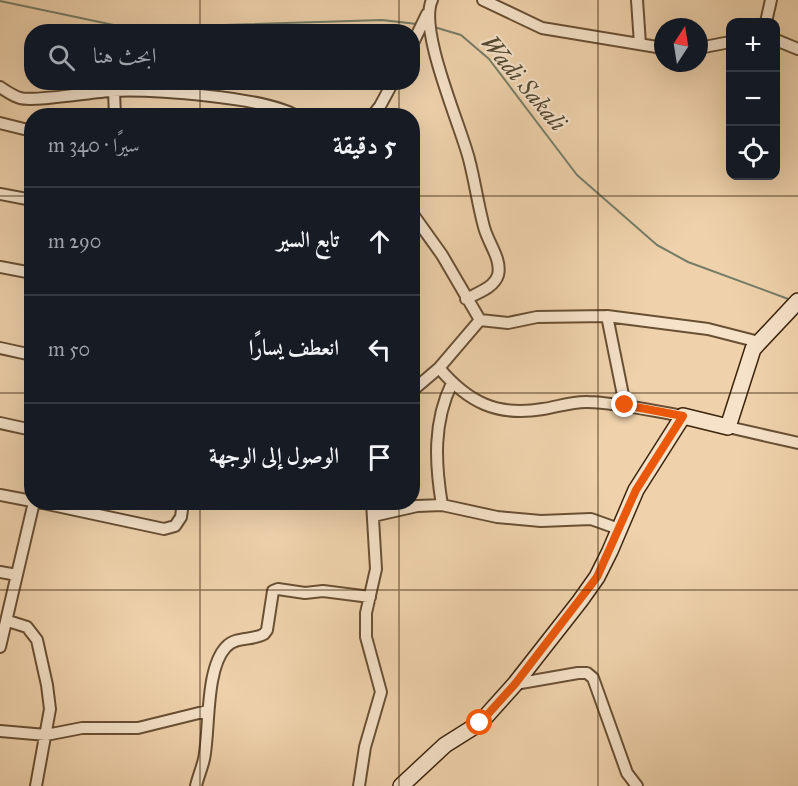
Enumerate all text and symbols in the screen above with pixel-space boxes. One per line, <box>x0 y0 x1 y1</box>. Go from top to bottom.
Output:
north arrow <box>654 18 708 72</box>
map controls <box>726 18 780 180</box>
button: + <box>726 18 780 72</box>
search box <box>24 24 420 90</box>
water label: Wadi Sakali <box>475 29 573 137</box>
icon: search <box>45 41 78 74</box>
text: ابحث هنا <box>93 42 156 69</box>
button: − <box>726 72 780 126</box>
button: locate <box>726 126 780 180</box>
text: 5 دقيقة <box>333 129 396 161</box>
text: سيرًا · 340 m <box>48 133 140 157</box>
icon: ahead <box>363 225 396 258</box>
text: تابع السير <box>277 226 339 253</box>
text: 290 m <box>48 229 101 253</box>
icon: left <box>363 333 396 366</box>
text: انعطف يسارًا <box>249 334 339 361</box>
text: 50 m <box>48 337 90 361</box>
route end <box>611 391 637 417</box>
icon: arrive <box>363 441 396 474</box>
text: الوصول إلى الوجهة <box>209 442 339 469</box>
route start <box>466 709 492 735</box>

